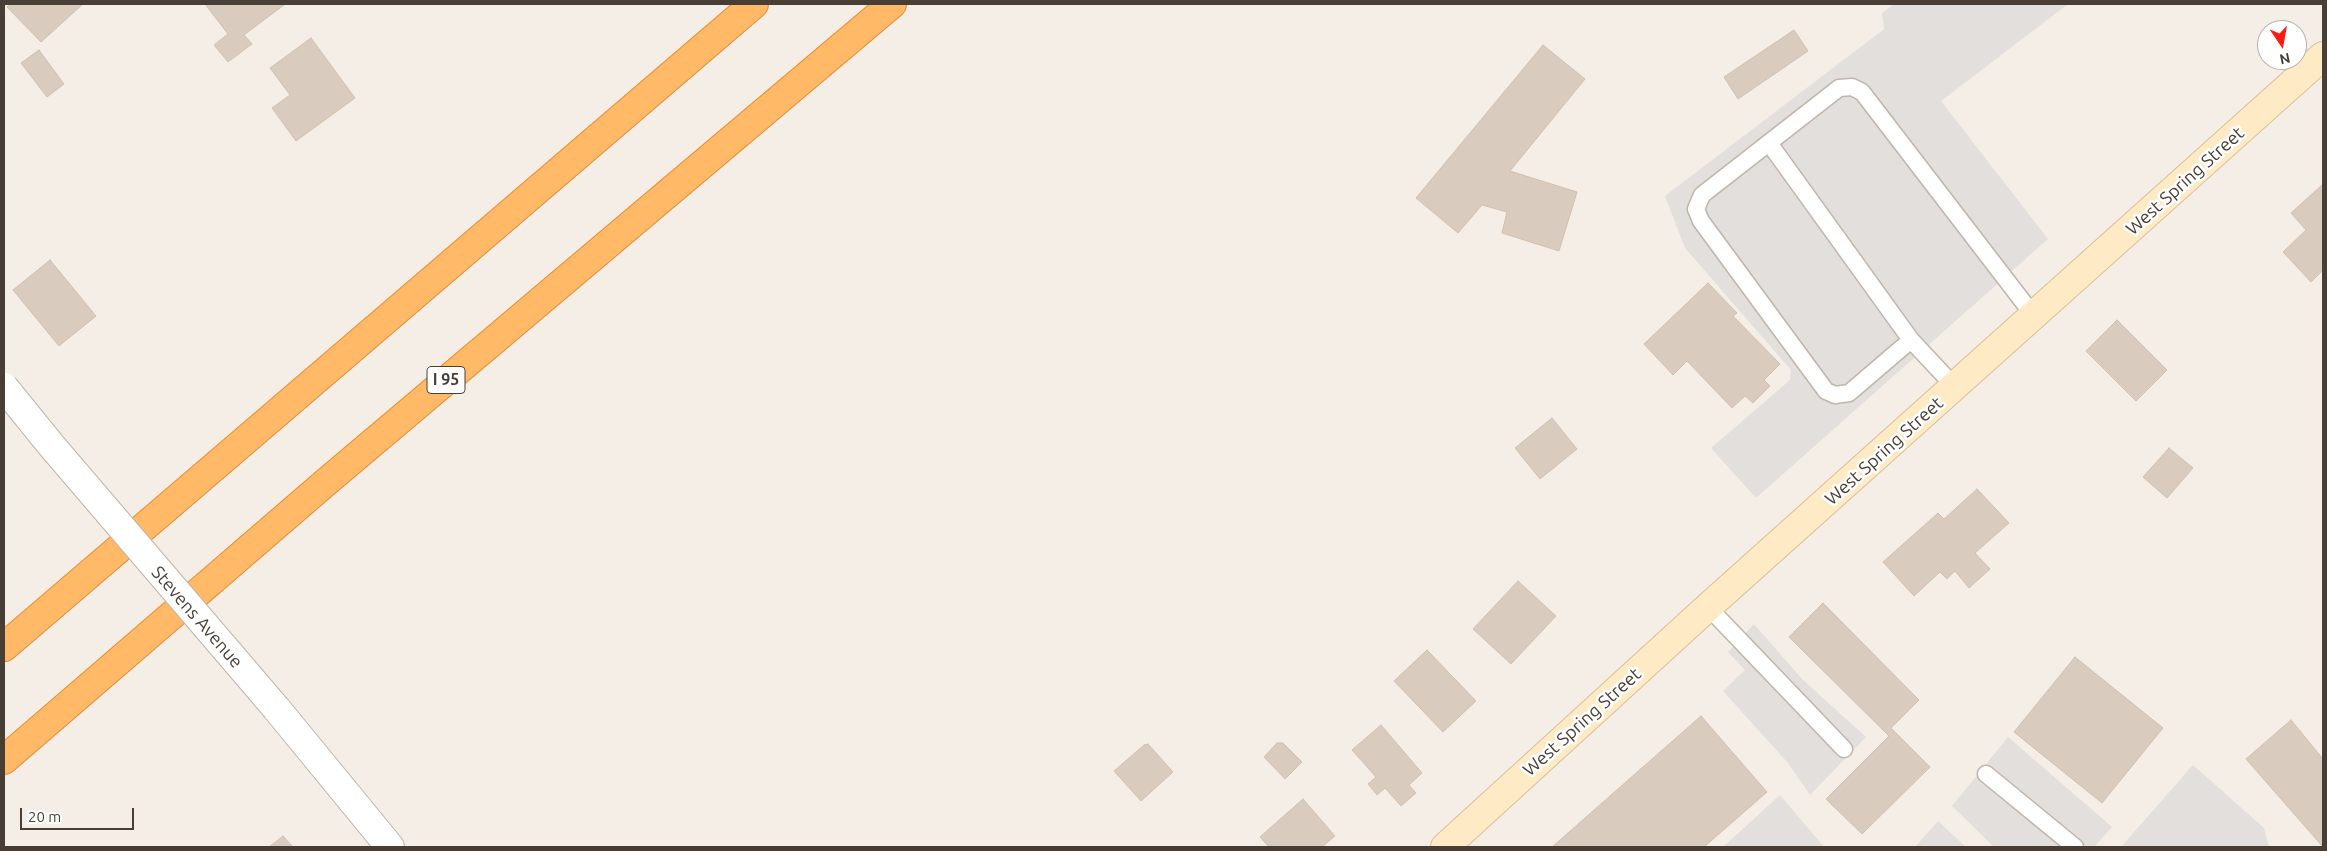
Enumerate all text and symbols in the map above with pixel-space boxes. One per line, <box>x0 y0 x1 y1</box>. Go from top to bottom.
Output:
north arrow <box>2257 20 2307 70</box>
text: N <box>2278 50 2292 68</box>
street label: West Spring Street <box>2121 122 2249 240</box>
road number: I 95 <box>427 366 465 394</box>
street label: West Spring Street <box>1820 392 1948 510</box>
street label: Stevens Avenue <box>147 562 247 672</box>
street label: West Spring Street <box>1518 663 1646 781</box>
scale bar <box>22 798 136 830</box>
text: 20 m <box>28 808 61 825</box>

